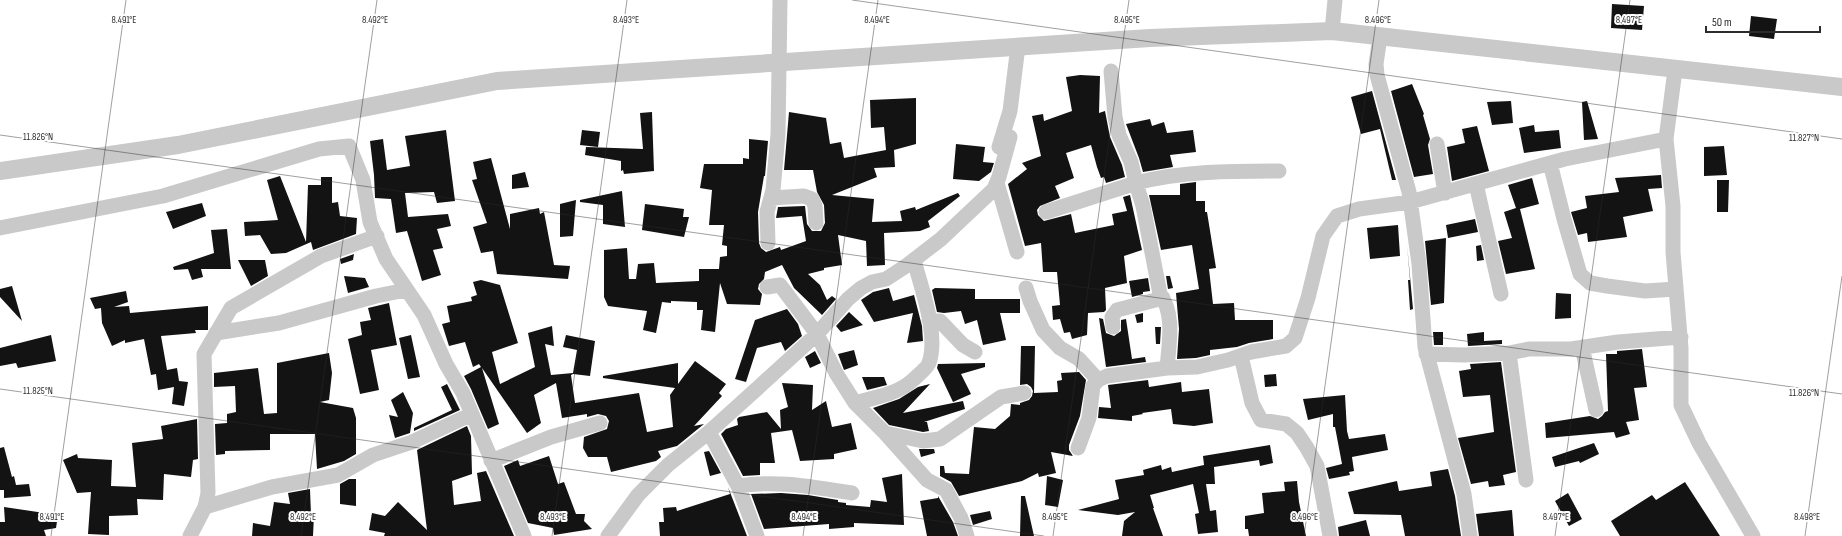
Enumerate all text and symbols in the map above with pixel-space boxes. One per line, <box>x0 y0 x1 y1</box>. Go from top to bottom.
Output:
scale bar <box>1706 8 1820 34</box>
text: 8.491°E <box>112 14 136 26</box>
text: 8.492°E <box>362 14 388 26</box>
text: 8.493°E <box>613 14 639 26</box>
text: 8.494°E <box>864 14 890 26</box>
text: 8.495°E <box>1114 14 1140 26</box>
text: 8.496°E <box>1365 14 1391 26</box>
text: 8.497°E <box>1616 14 1642 26</box>
text: 50 m <box>1712 15 1732 30</box>
text: 11.826°N <box>23 131 53 143</box>
text: 11.827°N <box>1789 132 1819 144</box>
text: 11.825°N <box>23 385 53 397</box>
text: 11.826°N <box>1789 387 1819 399</box>
text: 8.491°E <box>40 511 64 523</box>
text: 8.492°E <box>290 511 316 523</box>
text: 8.493°E <box>540 511 566 523</box>
text: 8.494°E <box>791 511 817 523</box>
text: 8.495°E <box>1042 511 1068 523</box>
text: 8.496°E <box>1292 511 1318 523</box>
text: 8.497°E <box>1543 511 1569 523</box>
text: 8.498°E <box>1794 511 1820 523</box>

